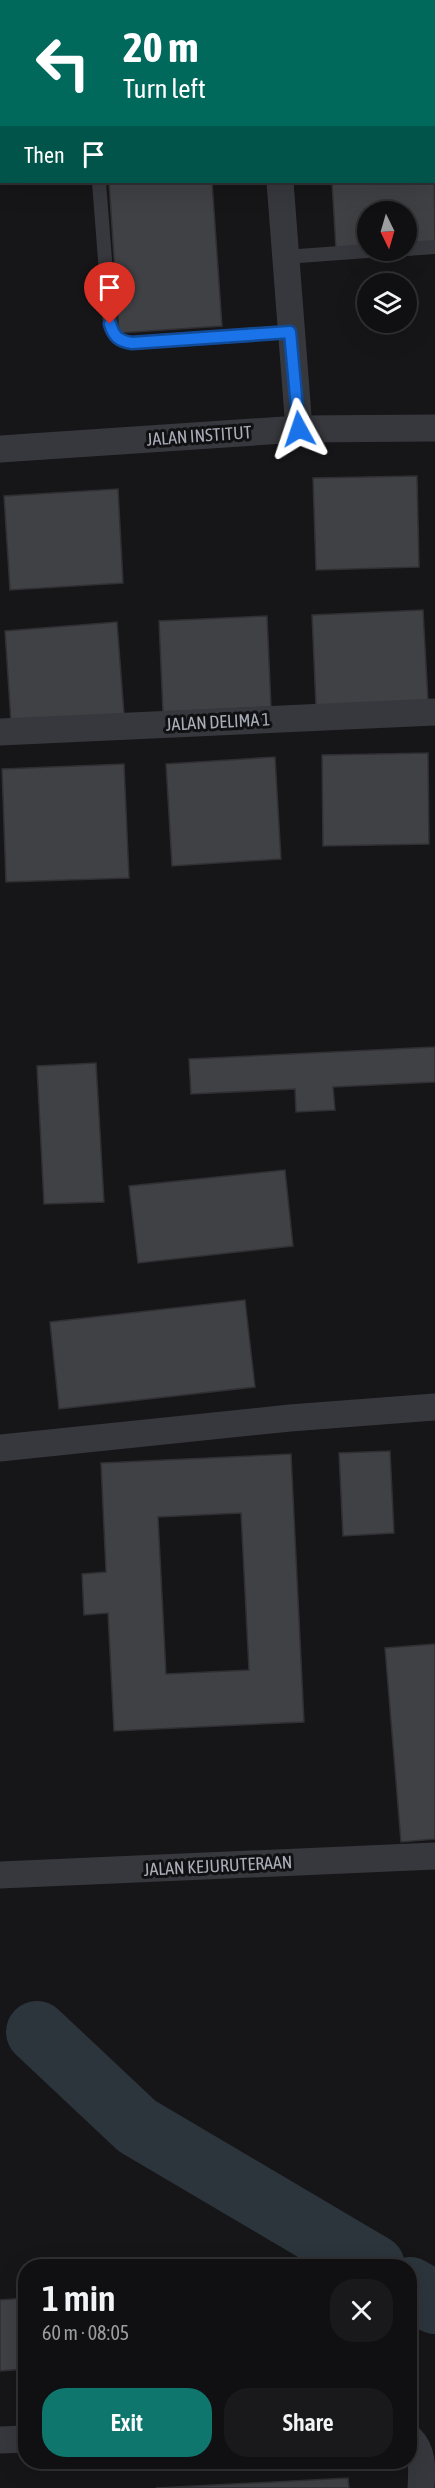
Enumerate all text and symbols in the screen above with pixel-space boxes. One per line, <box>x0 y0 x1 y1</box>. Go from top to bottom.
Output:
text: 20 m <box>123 23 198 71</box>
icon: left <box>24 24 102 102</box>
text: Turn left <box>123 73 206 104</box>
icon: arrive <box>77 138 110 171</box>
text: Then <box>24 142 65 168</box>
north arrow <box>357 201 417 261</box>
map controls <box>357 201 417 333</box>
pin <box>84 262 135 324</box>
icon: arrive <box>93 271 126 304</box>
button: layers <box>357 273 417 333</box>
position arrow <box>267 397 331 461</box>
street label: JALAN INSTITUT <box>146 421 252 450</box>
street label: JALAN DELIMA 1 <box>165 708 271 735</box>
street label: JALAN KEJURUTERAAN <box>143 1851 293 1880</box>
text: 1 min <box>42 2277 116 2319</box>
button: close <box>330 2279 393 2342</box>
text: 60 m · 08:05 <box>42 2321 129 2344</box>
button: Exit <box>42 2388 212 2457</box>
button: Share <box>224 2388 393 2457</box>

